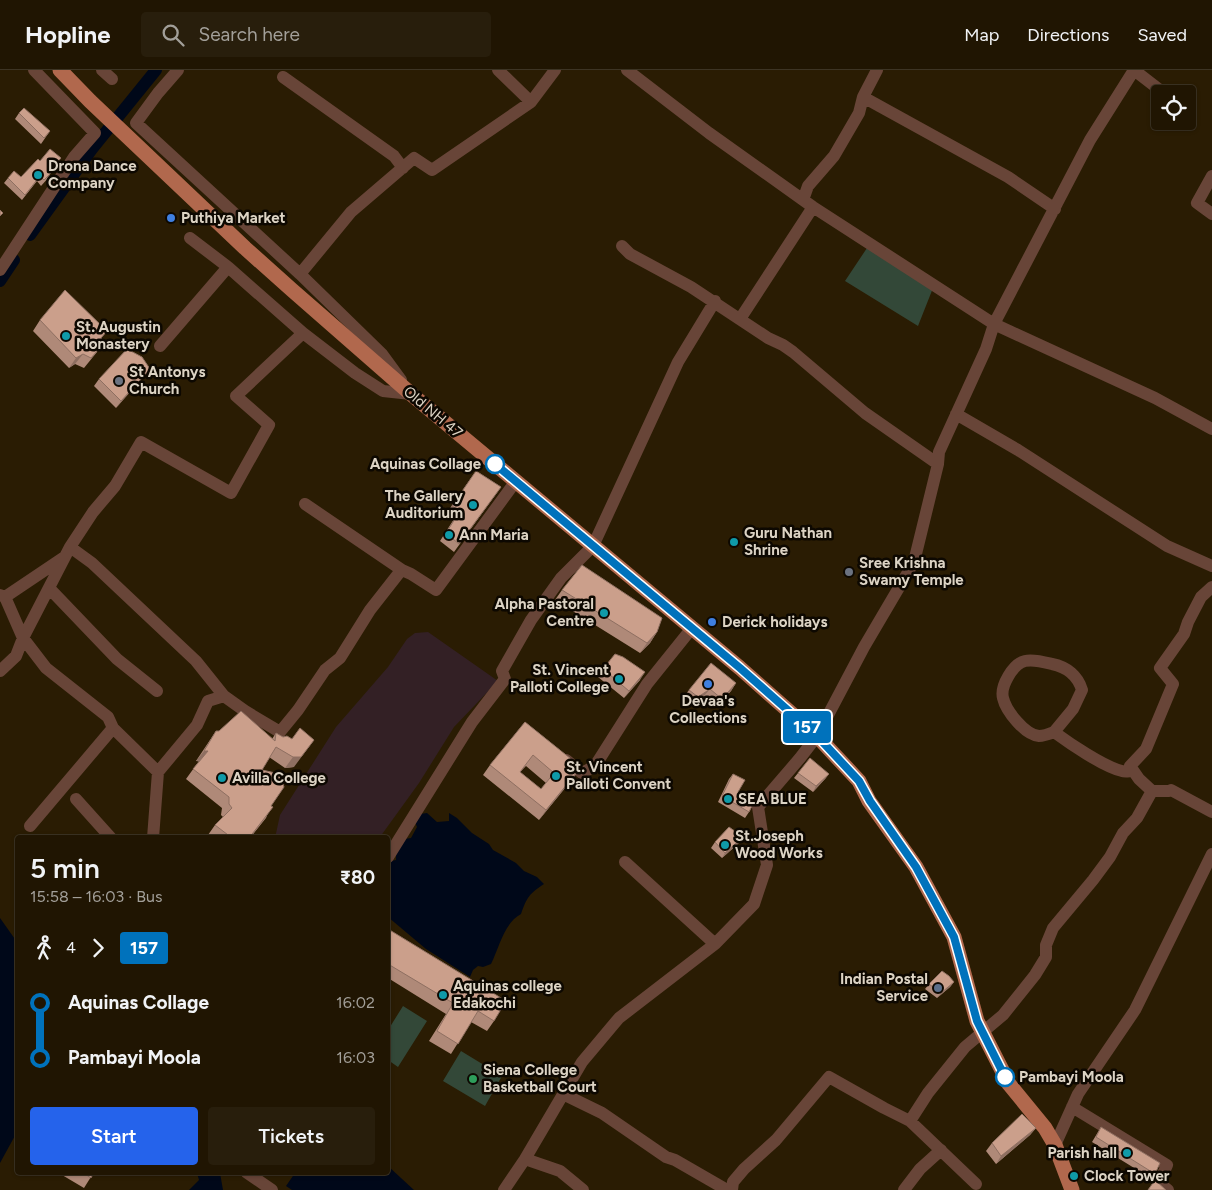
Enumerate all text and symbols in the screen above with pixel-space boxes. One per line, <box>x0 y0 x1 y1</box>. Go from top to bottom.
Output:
search box <box>141 12 491 57</box>
text: Hopline <box>25 20 111 49</box>
icon: search <box>159 21 187 49</box>
text: Search here <box>199 23 300 46</box>
text: Map <box>964 24 999 46</box>
text: Directions <box>1027 24 1109 46</box>
text: Saved <box>1137 24 1187 46</box>
map controls <box>1151 85 1196 130</box>
button: locate <box>1151 85 1196 130</box>
place label: Drona Dance Company <box>48 157 137 192</box>
marker: Drona Dance Company <box>32 169 44 181</box>
place label: Puthiya Market <box>181 209 286 227</box>
marker: Puthiya Market <box>165 212 177 224</box>
place label: St. Augustin Monastery <box>76 318 161 353</box>
marker: St. Augustin Monastery <box>60 330 72 342</box>
place label: St Antonys Church <box>129 363 206 398</box>
marker: St Antonys Church <box>113 375 125 387</box>
street label: Old NH 47 <box>400 382 466 442</box>
marker: Aquinas Collage <box>485 454 505 474</box>
place label: Aquinas Collage <box>370 455 482 473</box>
place label: The Gallery Auditorium <box>385 487 463 522</box>
marker: The Gallery Auditorium <box>467 499 479 511</box>
place label: Guru Nathan Shrine <box>744 524 832 559</box>
place label: Ann Maria <box>459 526 529 544</box>
marker: Ann Maria <box>443 529 455 541</box>
marker: Guru Nathan Shrine <box>728 536 740 548</box>
place label: Sree Krishna Swamy Temple <box>859 554 964 589</box>
marker: Sree Krishna Swamy Temple <box>843 566 855 578</box>
place label: Alpha Pastoral Centre <box>495 595 595 630</box>
marker: Alpha Pastoral Centre <box>598 607 610 619</box>
place label: Derick holidays <box>722 613 827 631</box>
marker: Derick holidays <box>706 616 718 628</box>
place label: St. Vincent Palloti College <box>510 661 610 696</box>
marker: St. Vincent Palloti College <box>613 673 625 685</box>
marker: Devaa's Collections <box>702 678 714 690</box>
place label: Devaa's Collections <box>669 692 747 727</box>
line badge: 157 <box>778 711 836 743</box>
text: 157 <box>793 716 821 738</box>
place label: St. Vincent Palloti Convent <box>566 758 671 793</box>
place label: Avilla College <box>232 769 327 787</box>
marker: St. Vincent Palloti Convent <box>550 770 562 782</box>
marker: Avilla College <box>216 772 228 784</box>
place label: SEA BLUE <box>738 790 807 808</box>
marker: SEA BLUE <box>722 793 734 805</box>
place label: St.Joseph Wood Works <box>735 827 823 862</box>
marker: St.Joseph Wood Works <box>719 839 731 851</box>
text: 5 min <box>30 851 100 885</box>
text: ₹80 <box>340 866 375 889</box>
text: 15:58 – 16:03 · Bus <box>30 887 162 906</box>
icon: walk <box>30 934 58 962</box>
icon: forward <box>84 934 112 962</box>
text: 157 <box>130 937 158 959</box>
text: 4 <box>66 938 76 957</box>
place label: Indian Postal Service <box>840 970 929 1005</box>
place label: Aquinas college Edakochi <box>453 977 563 1012</box>
marker: Indian Postal Service <box>932 982 944 994</box>
marker: Aquinas college Edakochi <box>437 989 449 1001</box>
text: Aquinas Collage <box>68 991 209 1014</box>
text: 16:02 <box>336 993 375 1012</box>
text: Pambayi Moola <box>68 1046 201 1069</box>
text: 16:03 <box>336 1048 375 1067</box>
place label: Siena College Basketball Court <box>483 1061 597 1096</box>
marker: Pambayi Moola <box>995 1067 1015 1087</box>
place label: Pambayi Moola <box>1019 1068 1124 1086</box>
marker: Siena College Basketball Court <box>467 1073 479 1085</box>
button: Start <box>30 1107 198 1165</box>
button: Tickets <box>208 1107 375 1165</box>
place label: Parish hall <box>1047 1144 1117 1162</box>
marker: Parish hall <box>1121 1147 1133 1159</box>
place label: Clock Tower <box>1084 1167 1170 1185</box>
marker: Clock Tower <box>1068 1170 1080 1182</box>

